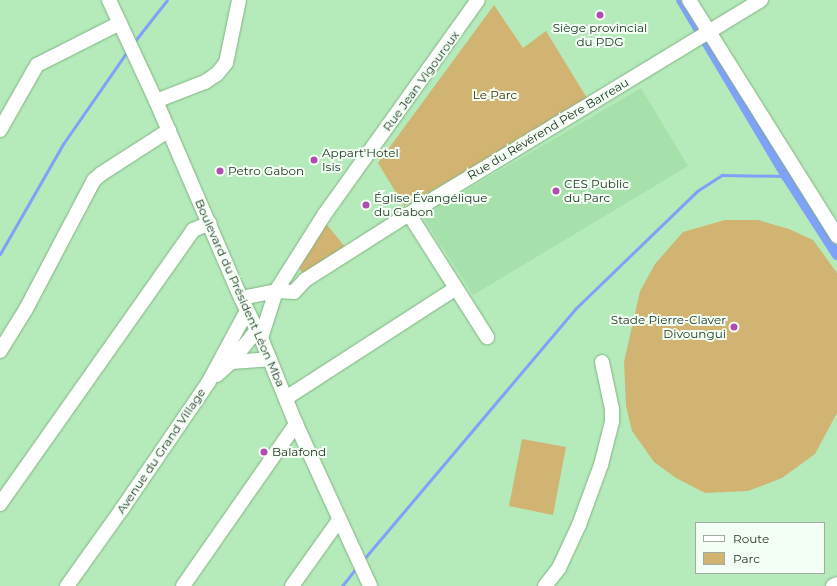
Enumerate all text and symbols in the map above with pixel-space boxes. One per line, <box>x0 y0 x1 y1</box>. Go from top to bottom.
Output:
marker: Siège provincial du PDG <box>595 10 605 20</box>
place label: Siège provincial du PDG <box>553 21 647 49</box>
street label: Rue Jean Vigouroux <box>380 28 462 134</box>
street label: Rue du Révérend Père Barreau <box>465 75 631 183</box>
park label: Le Parc <box>473 88 517 102</box>
place label: Appart'Hotel Isis <box>322 146 399 174</box>
marker: Appart'Hotel Isis <box>309 155 319 165</box>
place label: Petro Gabon <box>228 164 304 178</box>
marker: Petro Gabon <box>215 166 225 176</box>
place label: CES Public du Parc <box>564 177 629 205</box>
marker: CES Public du Parc <box>551 186 561 196</box>
place label: Église Évangélique du Gabon <box>374 191 488 219</box>
street label: Boulevard du Président Léon Mba <box>192 197 288 389</box>
marker: Église Évangélique du Gabon <box>361 200 371 210</box>
place label: Stade Pierre-Claver Divoungui <box>611 313 726 341</box>
marker: Stade Pierre-Claver Divoungui <box>729 322 739 332</box>
street label: Avenue du Grand Village <box>114 386 208 516</box>
place label: Balafond <box>272 445 326 459</box>
marker: Balafond <box>259 447 269 457</box>
legend <box>695 522 825 574</box>
text: Route <box>733 531 769 546</box>
text: Parc <box>733 551 760 566</box>

